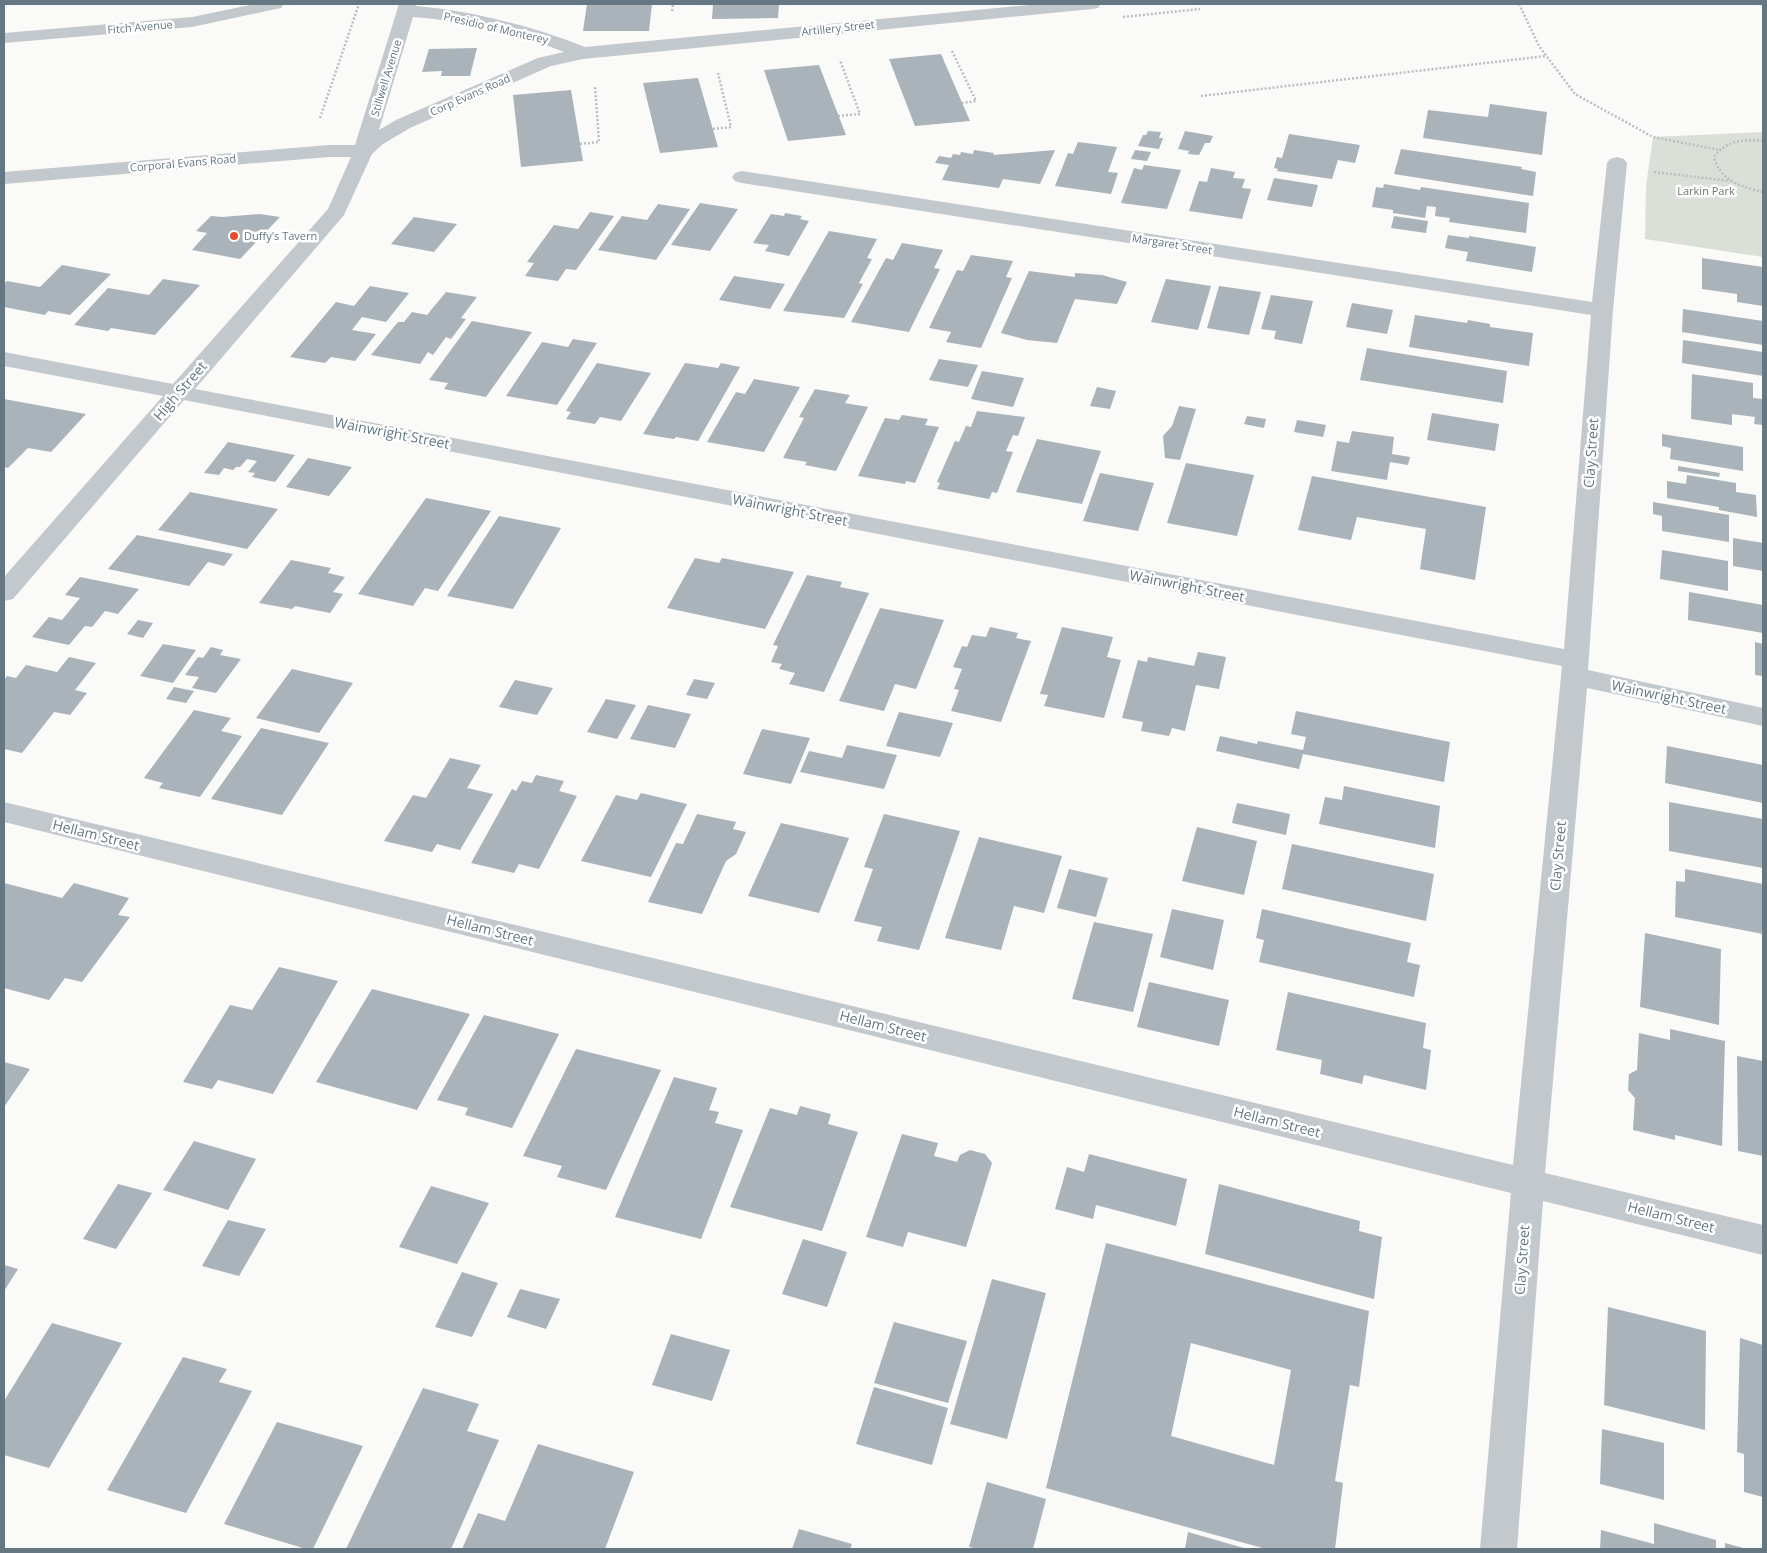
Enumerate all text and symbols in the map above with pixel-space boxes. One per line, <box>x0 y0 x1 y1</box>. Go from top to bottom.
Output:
street label: Presidio of Monterey <box>442 8 550 47</box>
street label: Fitch Avenue <box>107 16 173 37</box>
street label: Artillery Street <box>801 16 875 39</box>
street label: Stillwell Avenue <box>367 38 404 118</box>
street label: Corp Evans Road <box>427 70 512 119</box>
street label: Corporal Evans Road <box>129 150 237 175</box>
park label: Larkin Park <box>1677 183 1735 198</box>
place label: Duffy's Tavern <box>244 228 317 243</box>
marker: Duffy's Tavern <box>228 230 240 242</box>
street label: Margaret Street <box>1131 230 1213 257</box>
street label: High Street <box>149 357 211 424</box>
street label: Wainwright Street <box>333 412 451 453</box>
street label: Clay Street <box>1579 417 1602 488</box>
street label: Wainwright Street <box>731 489 849 530</box>
street label: Wainwright Street <box>1128 565 1246 606</box>
street label: Wainwright Street <box>1610 675 1728 718</box>
street label: Hellam Street <box>51 815 141 854</box>
street label: Clay Street <box>1545 820 1570 892</box>
street label: Hellam Street <box>445 910 535 949</box>
street label: Hellam Street <box>838 1006 928 1045</box>
street label: Hellam Street <box>1232 1102 1322 1141</box>
street label: Hellam Street <box>1626 1197 1716 1236</box>
street label: Clay Street <box>1510 1224 1533 1295</box>

